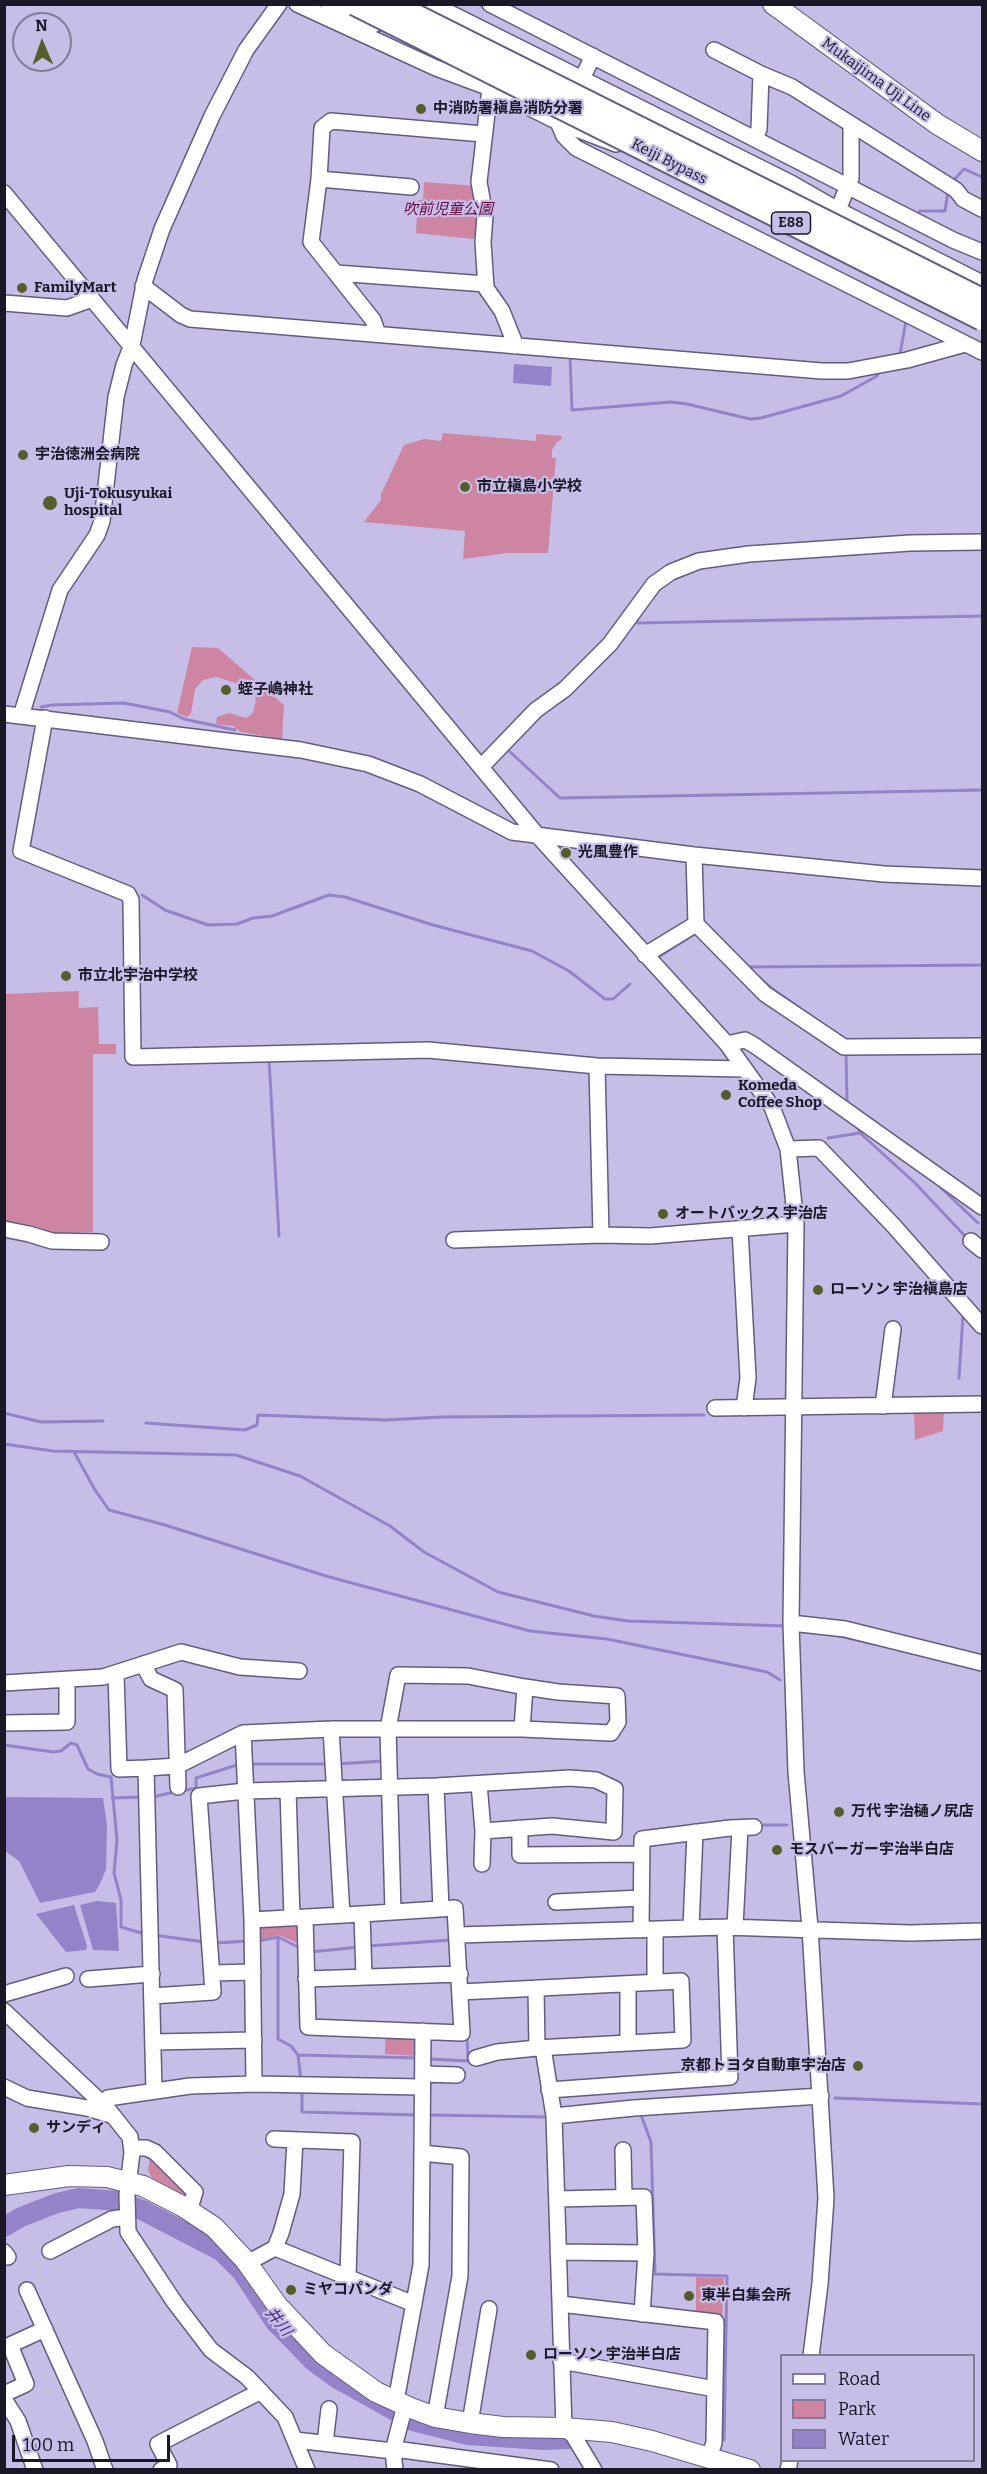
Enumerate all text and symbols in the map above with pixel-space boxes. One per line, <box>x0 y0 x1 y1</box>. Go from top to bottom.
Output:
north arrow <box>12 12 72 72</box>
text: N <box>35 16 48 35</box>
street label: Mukaijima Uji Line <box>818 34 934 126</box>
place label: 中消防署槇島消防分署 <box>433 100 583 118</box>
marker: 中消防署槇島消防分署 <box>414 102 428 116</box>
street label: Keiji Bypass <box>628 135 710 189</box>
park label: 吹前児童公園 <box>403 201 493 219</box>
road number: E88 <box>772 212 810 234</box>
place label: FamilyMart <box>34 279 117 297</box>
marker: FamilyMart <box>15 281 29 295</box>
place label: 宇治徳洲会病院 <box>35 446 140 464</box>
marker: 宇治徳洲会病院 <box>16 448 30 462</box>
place label: 市立槇島小学校 <box>477 478 582 496</box>
marker: 市立槇島小学校 <box>458 480 472 494</box>
place label: Uji-Tokusyukai hospital <box>64 485 172 520</box>
marker: Uji-Tokusyukai hospital <box>41 494 59 512</box>
place label: 蛭子嶋神社 <box>238 681 313 699</box>
marker: 蛭子嶋神社 <box>219 683 233 697</box>
place label: 光風豊作 <box>578 844 638 862</box>
marker: 光風豊作 <box>559 846 573 860</box>
place label: 市立北宇治中学校 <box>78 967 198 985</box>
marker: 市立北宇治中学校 <box>59 969 73 983</box>
place label: Komeda Coffee Shop <box>738 1077 822 1112</box>
marker: Komeda Coffee Shop <box>719 1088 733 1102</box>
place label: オートバックス 宇治店 <box>675 1205 828 1223</box>
marker: オートバックス 宇治店 <box>656 1207 670 1221</box>
place label: ローソン 宇治槇島店 <box>830 1281 968 1299</box>
marker: ローソン 宇治槇島店 <box>811 1283 825 1297</box>
place label: 万代 宇治樋ノ尻店 <box>851 1803 974 1821</box>
marker: 万代 宇治樋ノ尻店 <box>832 1805 846 1819</box>
place label: モスバーガー宇治半白店 <box>789 1841 954 1859</box>
marker: モスバーガー宇治半白店 <box>770 1843 784 1857</box>
place label: 京都トヨタ自動車宇治店 <box>681 2057 846 2075</box>
marker: 京都トヨタ自動車宇治店 <box>851 2059 865 2073</box>
place label: サンディ <box>46 2119 106 2137</box>
marker: サンディ <box>27 2121 41 2135</box>
place label: ミヤコパンダ <box>303 2281 393 2299</box>
marker: ミヤコパンダ <box>284 2283 298 2297</box>
place label: 東半白集会所 <box>701 2287 791 2305</box>
marker: 東半白集会所 <box>682 2289 696 2303</box>
water label: 井川 <box>260 2304 296 2340</box>
place label: ローソン 宇治半白店 <box>543 2346 681 2364</box>
marker: ローソン 宇治半白店 <box>524 2348 538 2362</box>
legend <box>780 2354 975 2462</box>
text: Road <box>838 2368 880 2390</box>
text: Park <box>838 2398 876 2420</box>
scale bar <box>15 2423 172 2461</box>
text: Water <box>838 2428 889 2450</box>
text: 100 m <box>23 2434 74 2456</box>

